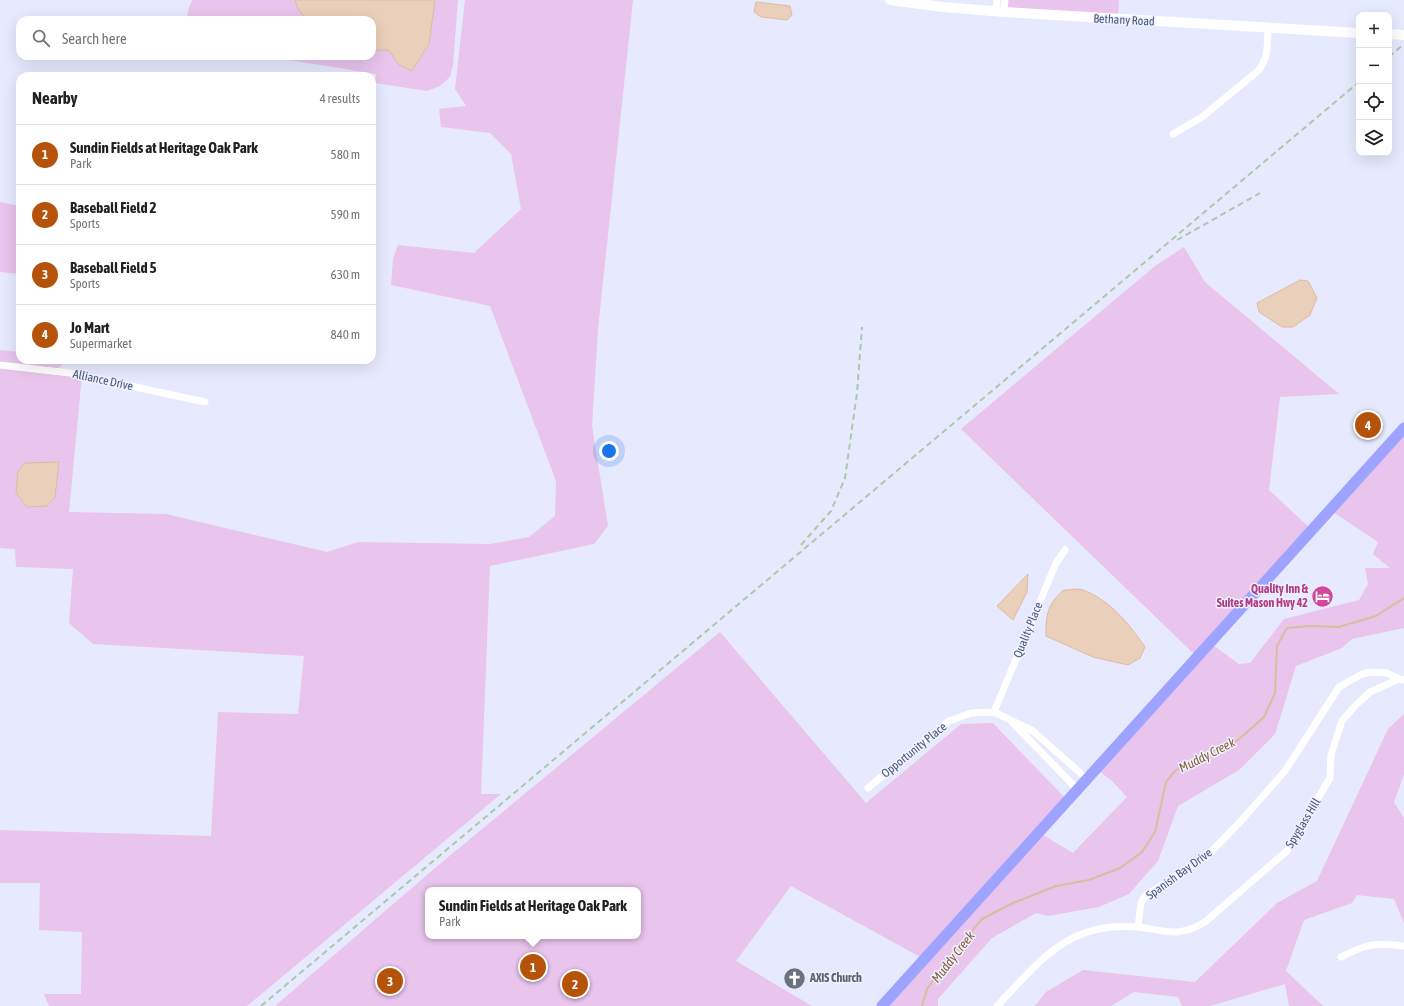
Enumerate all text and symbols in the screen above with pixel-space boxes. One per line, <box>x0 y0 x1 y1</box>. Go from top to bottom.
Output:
street label: Bethany Road <box>1093 11 1155 29</box>
map controls <box>1356 12 1392 156</box>
button: + <box>1356 12 1392 48</box>
search box <box>16 16 376 60</box>
icon: search <box>30 27 52 49</box>
text: Search here <box>62 30 127 47</box>
button: − <box>1356 48 1392 84</box>
button: locate <box>1356 84 1392 120</box>
text: Nearby <box>32 88 78 108</box>
text: 4 results <box>320 91 360 106</box>
button: layers <box>1356 120 1392 156</box>
text: Sundin Fields at Heritage Oak Park <box>70 139 258 156</box>
text: 1 <box>42 147 48 162</box>
text: 580 m <box>331 147 360 162</box>
text: Park <box>70 156 92 171</box>
text: Baseball Field 2 <box>70 199 157 216</box>
text: 2 <box>42 207 48 222</box>
text: 590 m <box>331 207 360 222</box>
text: Sports <box>70 216 100 231</box>
text: Baseball Field 5 <box>70 259 157 276</box>
text: 3 <box>42 267 48 282</box>
text: 630 m <box>331 267 360 282</box>
text: Sports <box>70 276 100 291</box>
text: Jo Mart <box>70 319 110 336</box>
text: 4 <box>42 327 48 342</box>
text: 840 m <box>331 327 360 342</box>
text: Supermarket <box>70 336 132 351</box>
street label: Alliance Drive <box>72 367 134 393</box>
pin: 4 <box>1355 410 1381 440</box>
your location <box>599 441 619 461</box>
place label: Quality Inn & Suites Mason Hwy 42 <box>1217 582 1309 610</box>
hotel icon: Quality Inn & Suites Mason Hwy 42 <box>1310 583 1336 609</box>
street label: Quality Place <box>1010 600 1046 660</box>
street label: Opportunity Place <box>879 719 949 781</box>
water label: Muddy Creek <box>1176 734 1238 776</box>
street label: Spyglass Hill <box>1283 795 1324 850</box>
street label: Spanish Bay Drive <box>1143 845 1215 903</box>
popup <box>425 887 641 939</box>
text: Sundin Fields at Heritage Oak Park <box>439 897 627 914</box>
text: Park <box>439 914 461 929</box>
water label: Muddy Creek <box>928 928 978 986</box>
pin: 1 <box>520 952 546 982</box>
church icon: AXIS Church <box>781 965 807 991</box>
pin: 3 <box>377 966 403 996</box>
pin: 2 <box>562 969 588 999</box>
place label: AXIS Church <box>809 971 862 985</box>

